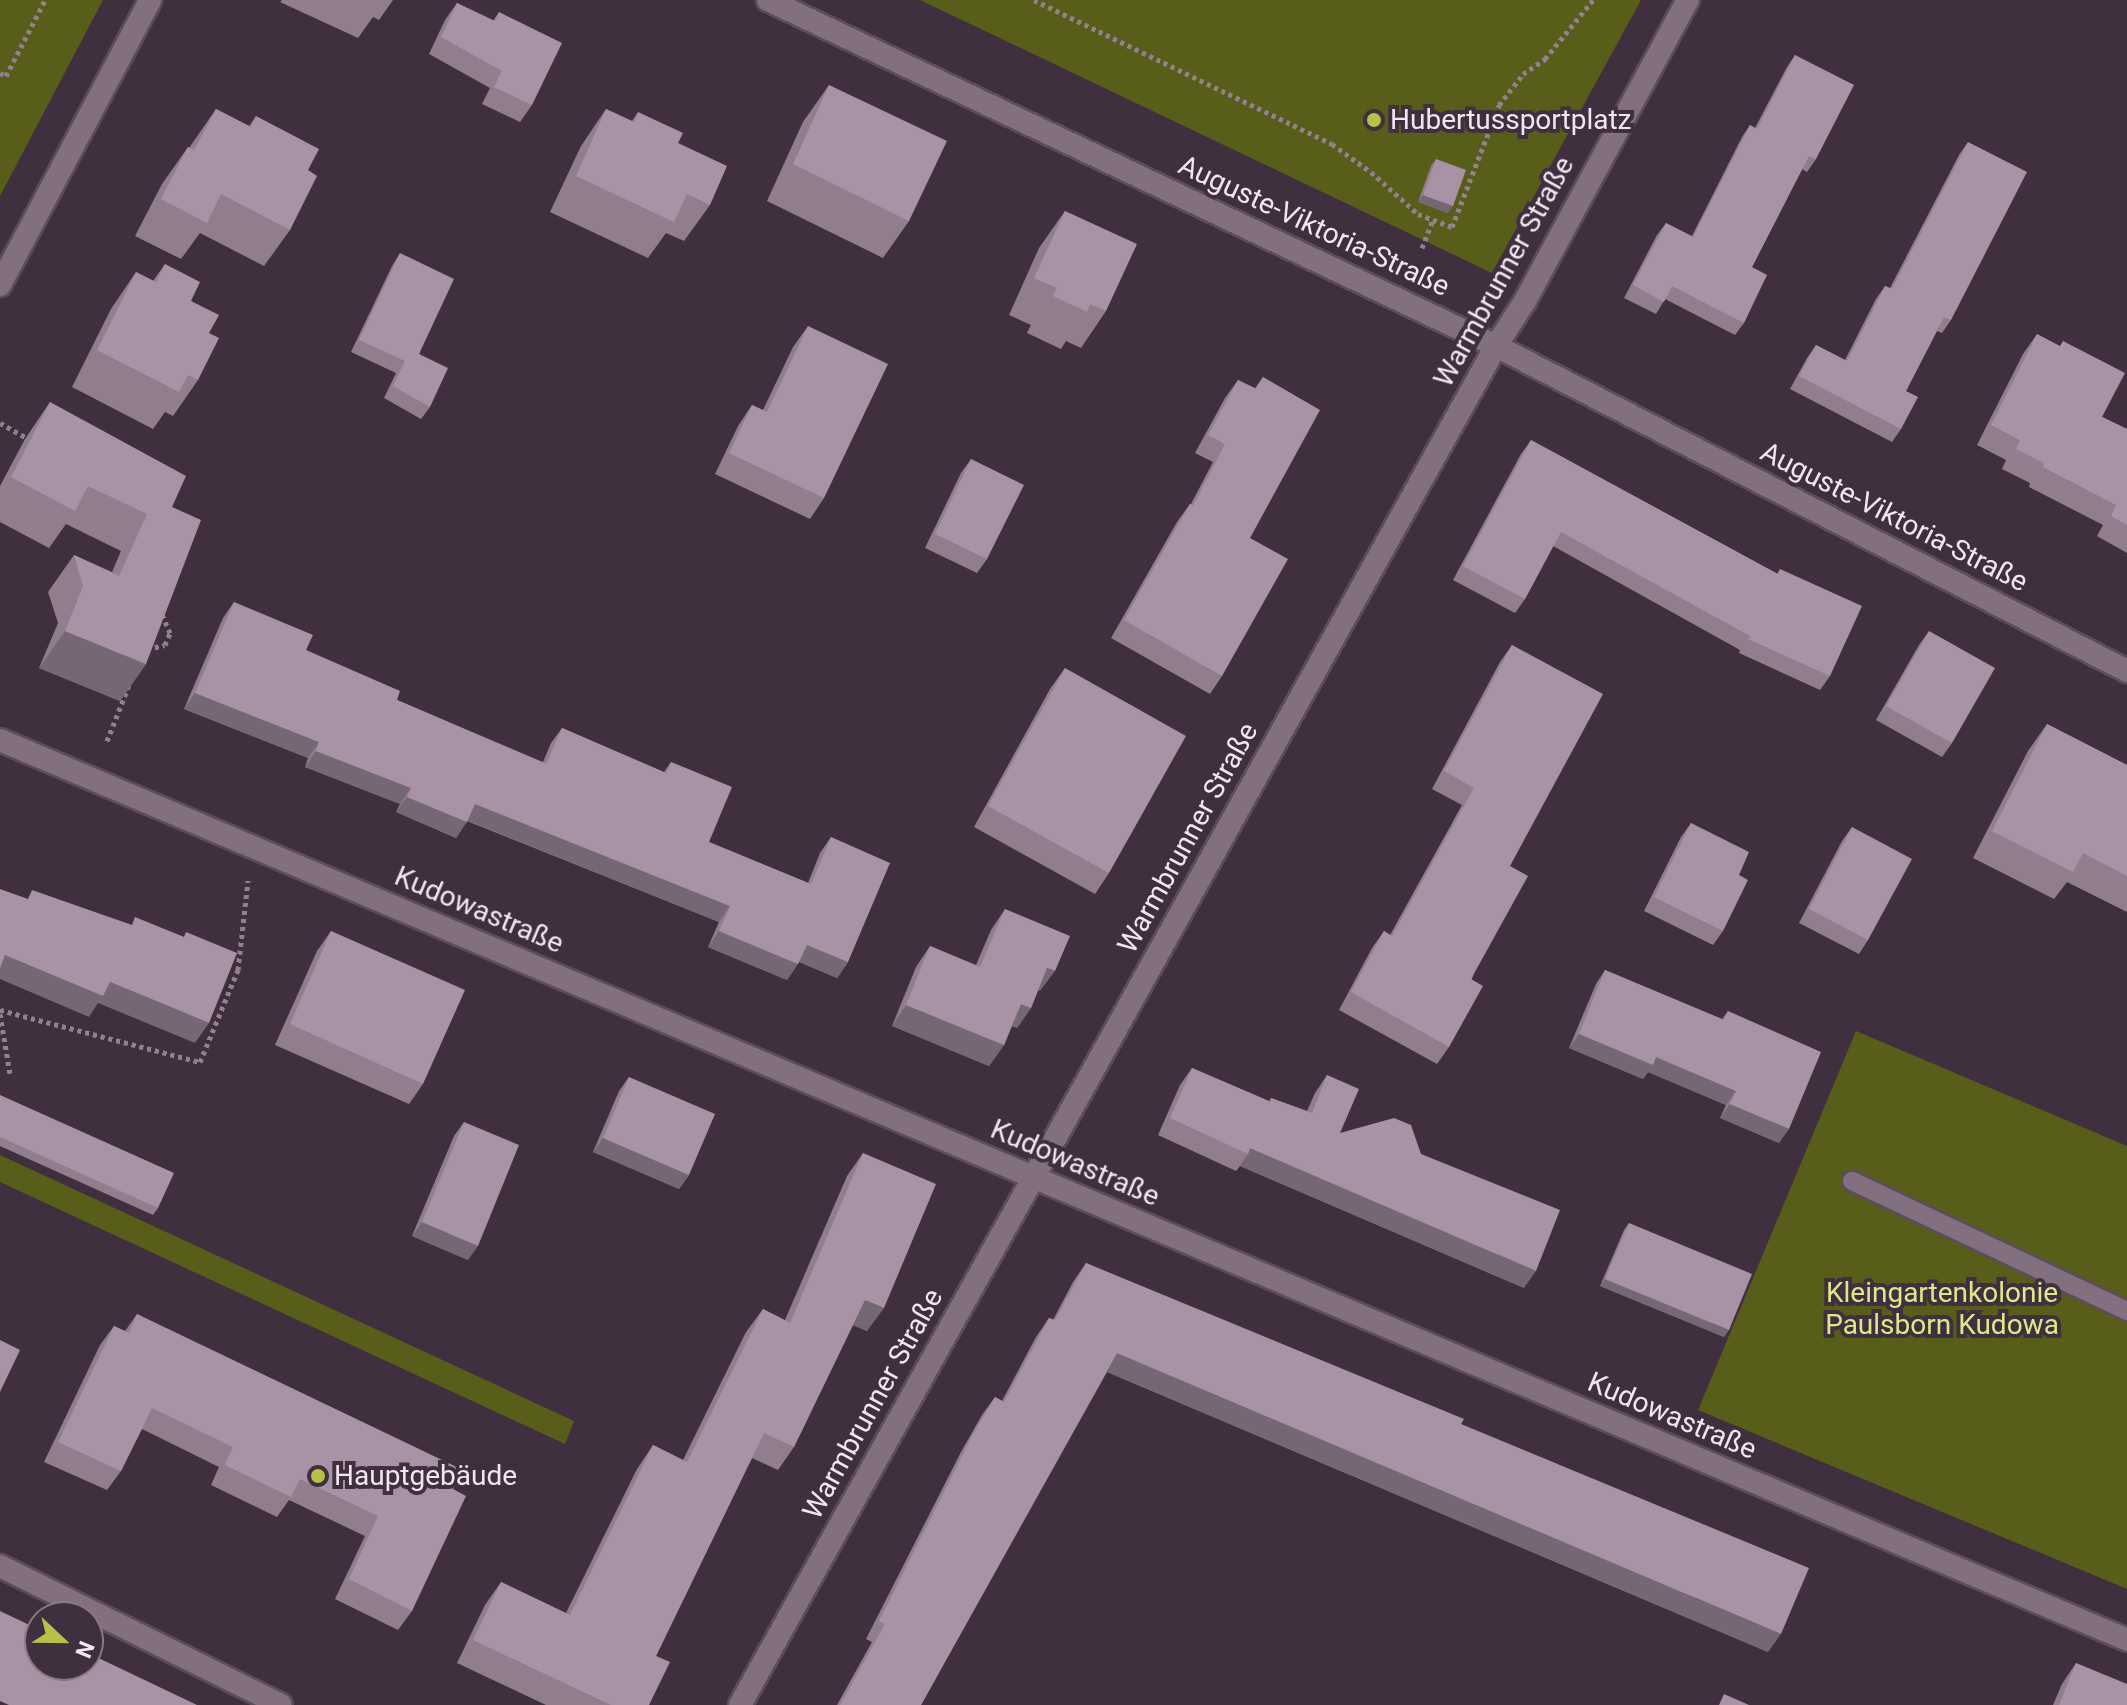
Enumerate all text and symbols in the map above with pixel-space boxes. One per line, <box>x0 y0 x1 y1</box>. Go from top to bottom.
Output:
place label: Hubertussportplatz <box>1390 103 1631 137</box>
marker: Hubertussportplatz <box>1365 111 1383 129</box>
street label: Auguste-Viktoria-Straße <box>1173 148 1455 304</box>
street label: Warmbrunner Straße <box>1427 151 1581 393</box>
street label: Auguste-Viktoria-Straße <box>1755 435 2033 599</box>
street label: Warmbrunner Straße <box>1111 717 1265 959</box>
street label: Kudowastraße <box>390 859 568 961</box>
street label: Kudowastraße <box>986 1112 1164 1214</box>
park label: Kleingartenkolonie Paulsborn Kudowa <box>1825 1276 2059 1342</box>
street label: Warmbrunner Straße <box>796 1283 950 1525</box>
street label: Kudowastraße <box>1583 1365 1761 1467</box>
place label: Hauptgebäude <box>334 1459 517 1493</box>
marker: Hauptgebäude <box>309 1467 327 1485</box>
north arrow <box>24 1601 104 1681</box>
text: N <box>70 1638 99 1661</box>

